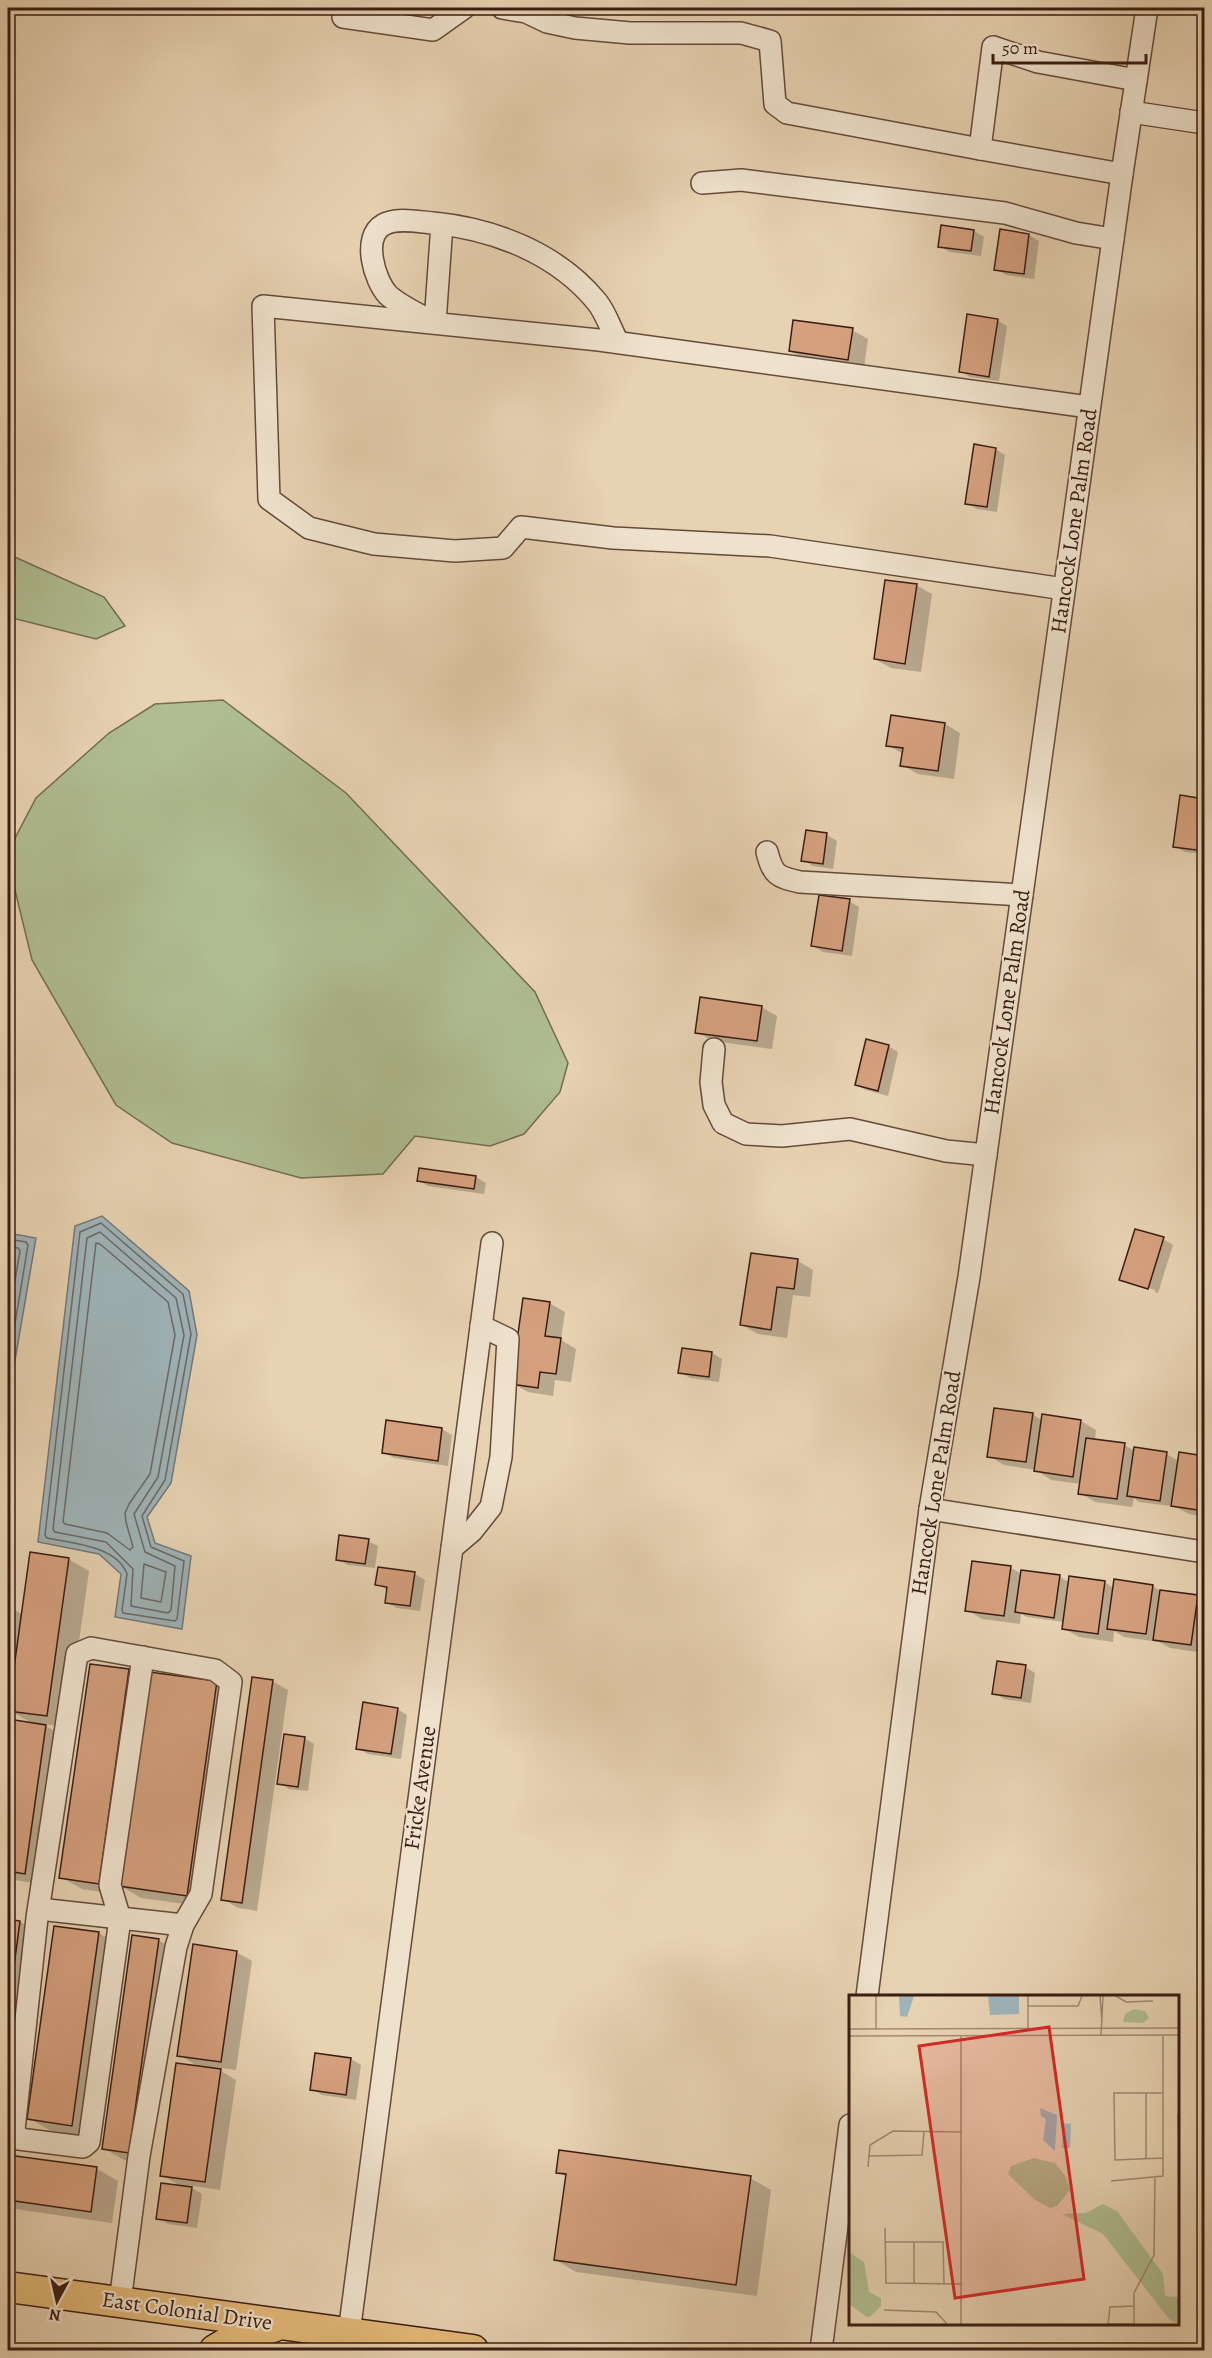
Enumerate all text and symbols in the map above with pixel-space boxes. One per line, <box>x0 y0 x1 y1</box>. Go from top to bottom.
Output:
scale bar <box>993 27 1146 65</box>
text: 50 m <box>1002 36 1038 60</box>
street label: Hancock Lone Palm Road <box>1043 406 1105 636</box>
street label: Hancock Lone Palm Road <box>976 887 1038 1117</box>
street label: Hancock Lone Palm Road <box>903 1368 969 1598</box>
street label: Fricke Avenue <box>396 1724 444 1852</box>
inset map <box>849 1995 1179 2325</box>
north arrow <box>27 2271 87 2331</box>
street label: East Colonial Drive <box>100 2284 274 2338</box>
text: N <box>47 2303 62 2327</box>

